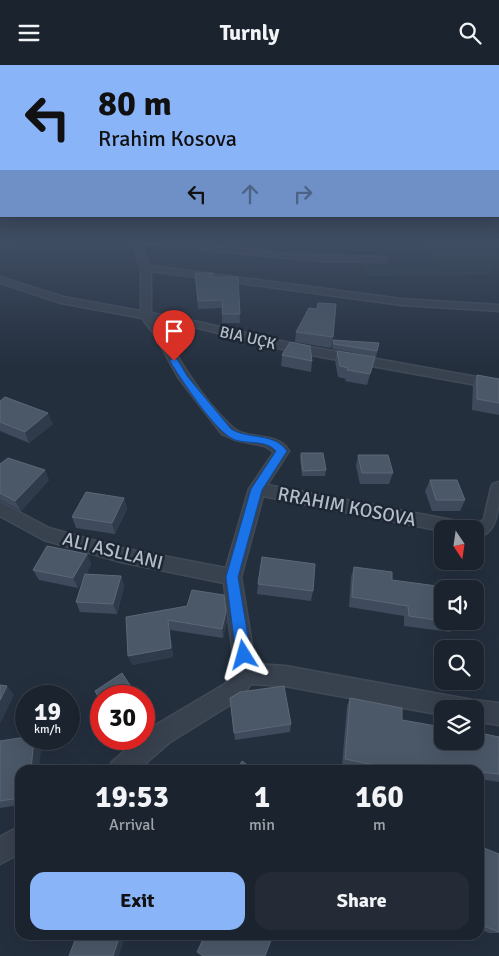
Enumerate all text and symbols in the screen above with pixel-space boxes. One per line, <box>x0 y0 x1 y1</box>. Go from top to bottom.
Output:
icon: menu <box>15 19 43 47</box>
text: Turnly <box>220 19 279 46</box>
icon: search <box>456 19 484 47</box>
text: 80 m <box>98 82 172 125</box>
icon: left <box>15 85 80 150</box>
text: Rrahim Kosova <box>98 125 237 152</box>
icon: left <box>183 180 211 208</box>
icon: ahead <box>236 180 264 208</box>
icon: right <box>289 180 317 208</box>
pin <box>153 310 195 361</box>
icon: arrive <box>160 317 188 345</box>
street label: BIA UÇK <box>218 322 278 354</box>
street label: RRAHIM KOSOVA <box>276 482 418 532</box>
north arrow <box>434 520 484 570</box>
map controls <box>434 520 484 750</box>
street label: ALI ASLLANI <box>60 527 166 575</box>
button: sound <box>434 580 484 630</box>
position arrow <box>217 628 269 680</box>
button: search <box>434 640 484 690</box>
speed limit sign: 30 <box>90 685 155 750</box>
text: 19 <box>34 696 61 727</box>
button: layers <box>434 700 484 750</box>
text: km/h <box>34 722 61 737</box>
text: 19:53 <box>95 779 169 816</box>
text: 1 <box>254 779 270 816</box>
text: 160 <box>355 779 404 816</box>
text: Arrival <box>109 815 155 835</box>
text: min <box>249 815 275 835</box>
text: m <box>373 815 386 835</box>
button: Exit <box>30 872 245 930</box>
button: Share <box>255 872 469 930</box>

